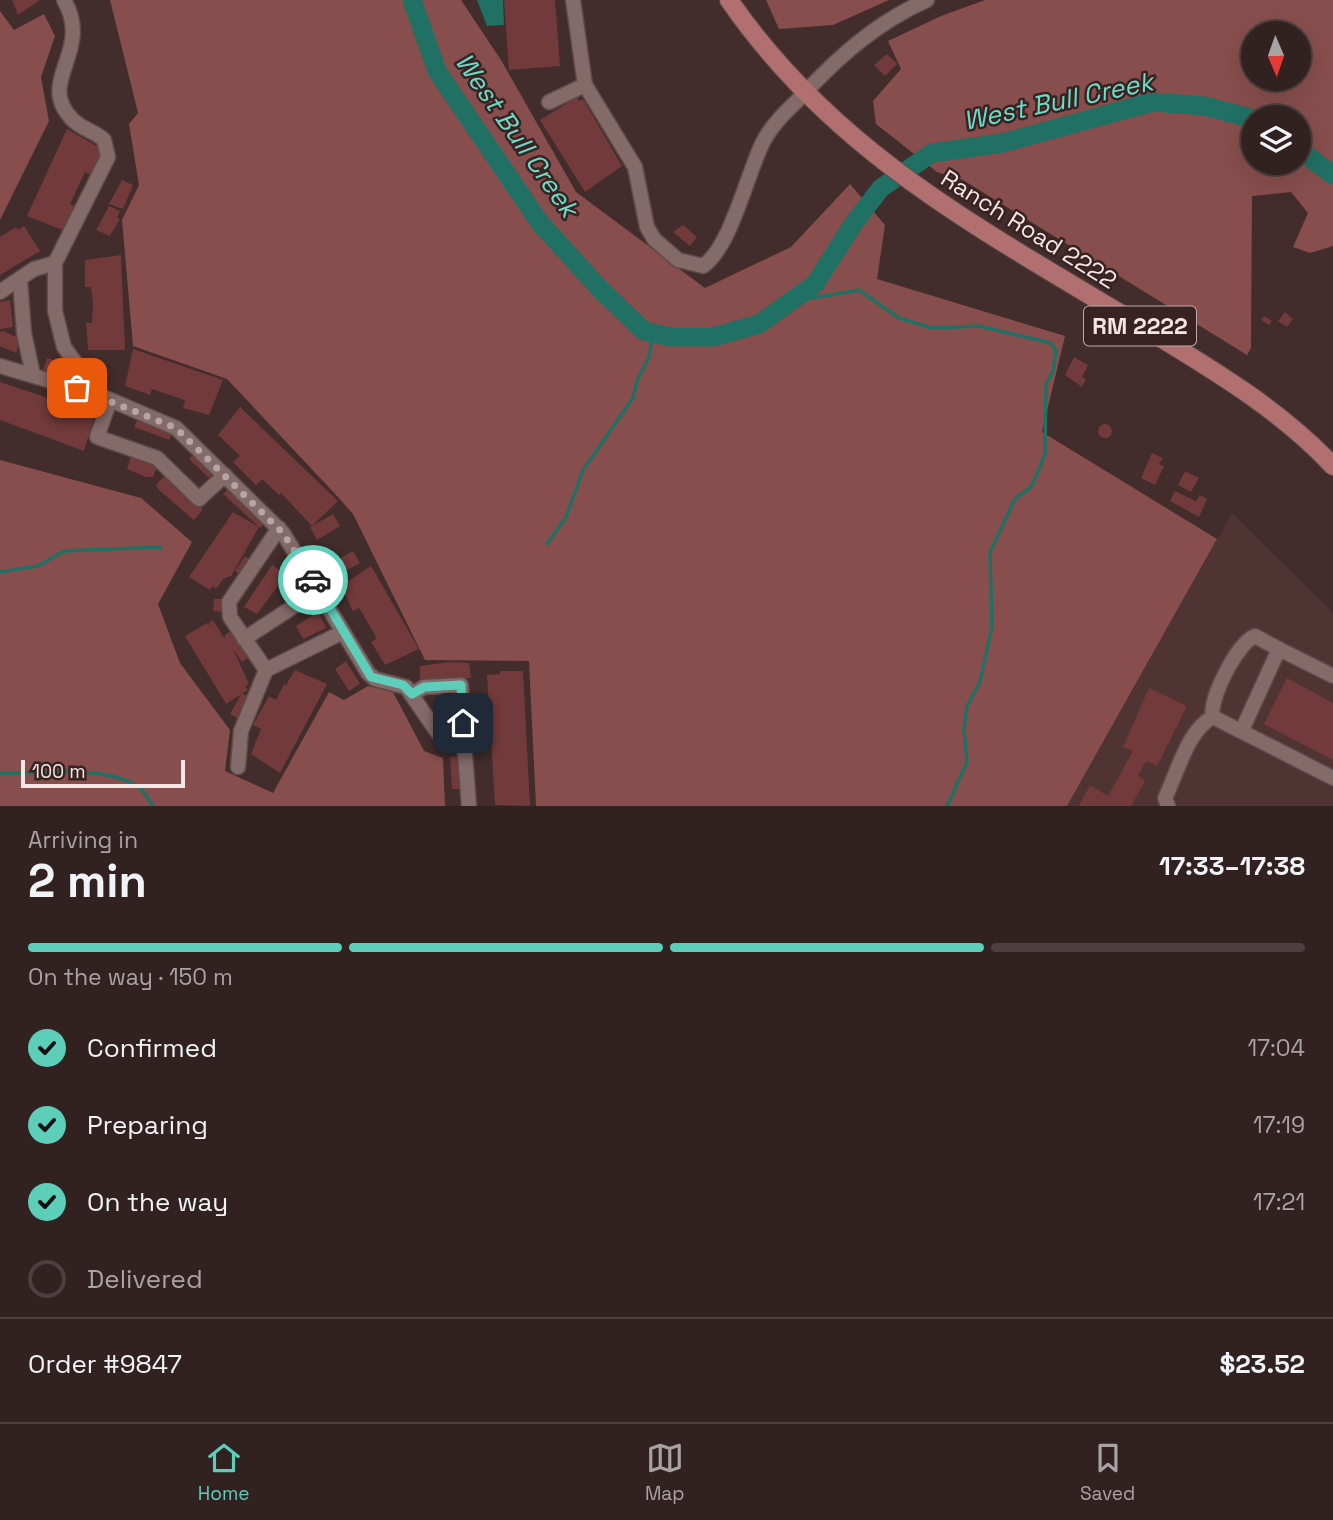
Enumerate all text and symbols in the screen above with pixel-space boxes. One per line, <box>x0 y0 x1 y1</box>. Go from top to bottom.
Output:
north arrow <box>1241 21 1311 91</box>
map controls <box>1241 21 1311 175</box>
water label: West Bull Creek <box>448 46 588 226</box>
water label: West Bull Creek <box>960 64 1159 138</box>
button: layers <box>1241 105 1311 175</box>
street label: Ranch Road 2222 <box>935 162 1123 296</box>
road number: RM 2222 <box>1084 306 1196 346</box>
pin <box>47 358 107 418</box>
icon: bag <box>58 369 96 407</box>
courier <box>278 545 348 615</box>
icon: car <box>294 561 332 599</box>
pin <box>433 693 493 753</box>
icon: home <box>444 704 482 742</box>
scale bar <box>21 757 186 789</box>
text: 100 m <box>32 759 86 784</box>
text: Arriving in <box>28 825 138 855</box>
text: 17:33–17:38 <box>1159 849 1305 883</box>
text: 2 min <box>28 852 147 910</box>
text: On the way · 150 m <box>28 962 233 992</box>
icon: check <box>28 1029 66 1067</box>
text: Confirmed <box>87 1031 217 1065</box>
text: 17:04 <box>1247 1033 1305 1063</box>
icon: check <box>28 1106 66 1144</box>
text: Preparing <box>87 1108 208 1142</box>
text: 17:19 <box>1253 1110 1305 1140</box>
icon: check <box>28 1183 66 1221</box>
text: On the way <box>87 1185 228 1219</box>
text: 17:21 <box>1253 1187 1305 1217</box>
text: Delivered <box>87 1262 203 1296</box>
text: Order #9847 <box>28 1347 182 1381</box>
text: $23.52 <box>1219 1347 1305 1381</box>
tab: Home <box>198 1439 249 1506</box>
tab: Map <box>645 1439 684 1506</box>
tab: Saved <box>1080 1439 1135 1506</box>

